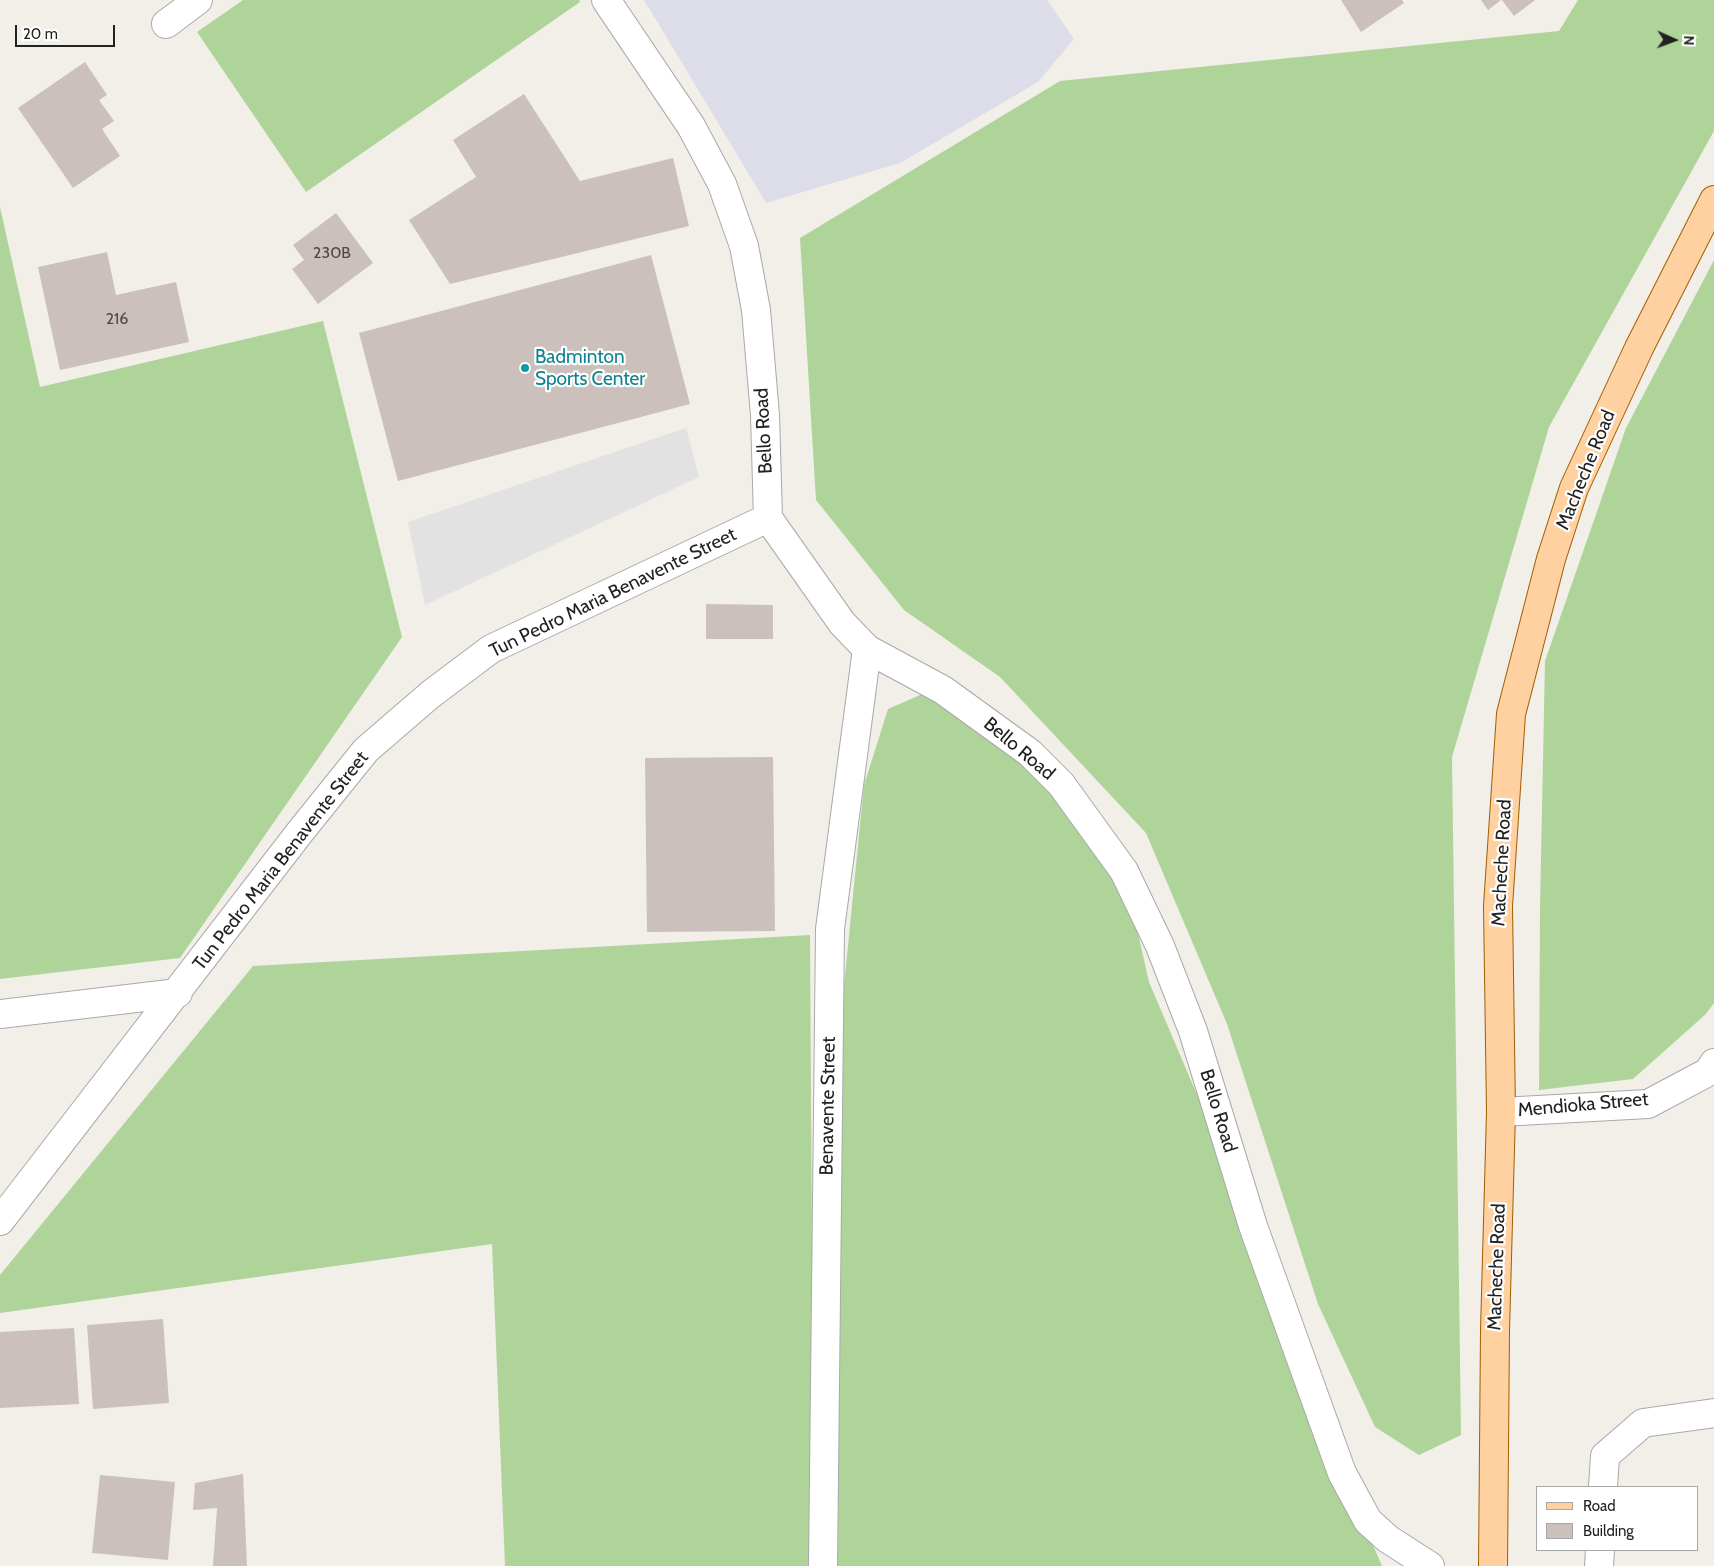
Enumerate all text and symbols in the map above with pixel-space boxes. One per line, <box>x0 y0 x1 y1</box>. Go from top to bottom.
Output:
scale bar <box>18 15 118 47</box>
north arrow <box>1649 15 1699 65</box>
text: 20 m <box>23 25 58 43</box>
text: N <box>1680 35 1698 46</box>
house number: 230B <box>313 243 351 263</box>
house number: 216 <box>106 309 128 329</box>
place label: Badminton Sports Center <box>535 346 645 390</box>
marker: Badminton Sports Center <box>519 362 531 374</box>
street label: Bello Road <box>750 388 778 474</box>
street label: Macheche Road <box>1552 407 1620 533</box>
street label: Tun Pedro Maria Benavente Street <box>486 523 740 663</box>
street label: Bello Road <box>979 713 1059 785</box>
street label: Tun Pedro Maria Benavente Street <box>188 747 374 975</box>
street label: Macheche Road <box>1487 799 1517 927</box>
street label: Benavente Street <box>815 1036 841 1176</box>
street label: Bello Road <box>1195 1067 1241 1155</box>
street label: Mendioka Street <box>1517 1088 1649 1122</box>
street label: Macheche Road <box>1483 1203 1511 1331</box>
legend <box>1536 1486 1699 1551</box>
text: Road <box>1583 1497 1616 1515</box>
text: Building <box>1583 1522 1634 1540</box>

